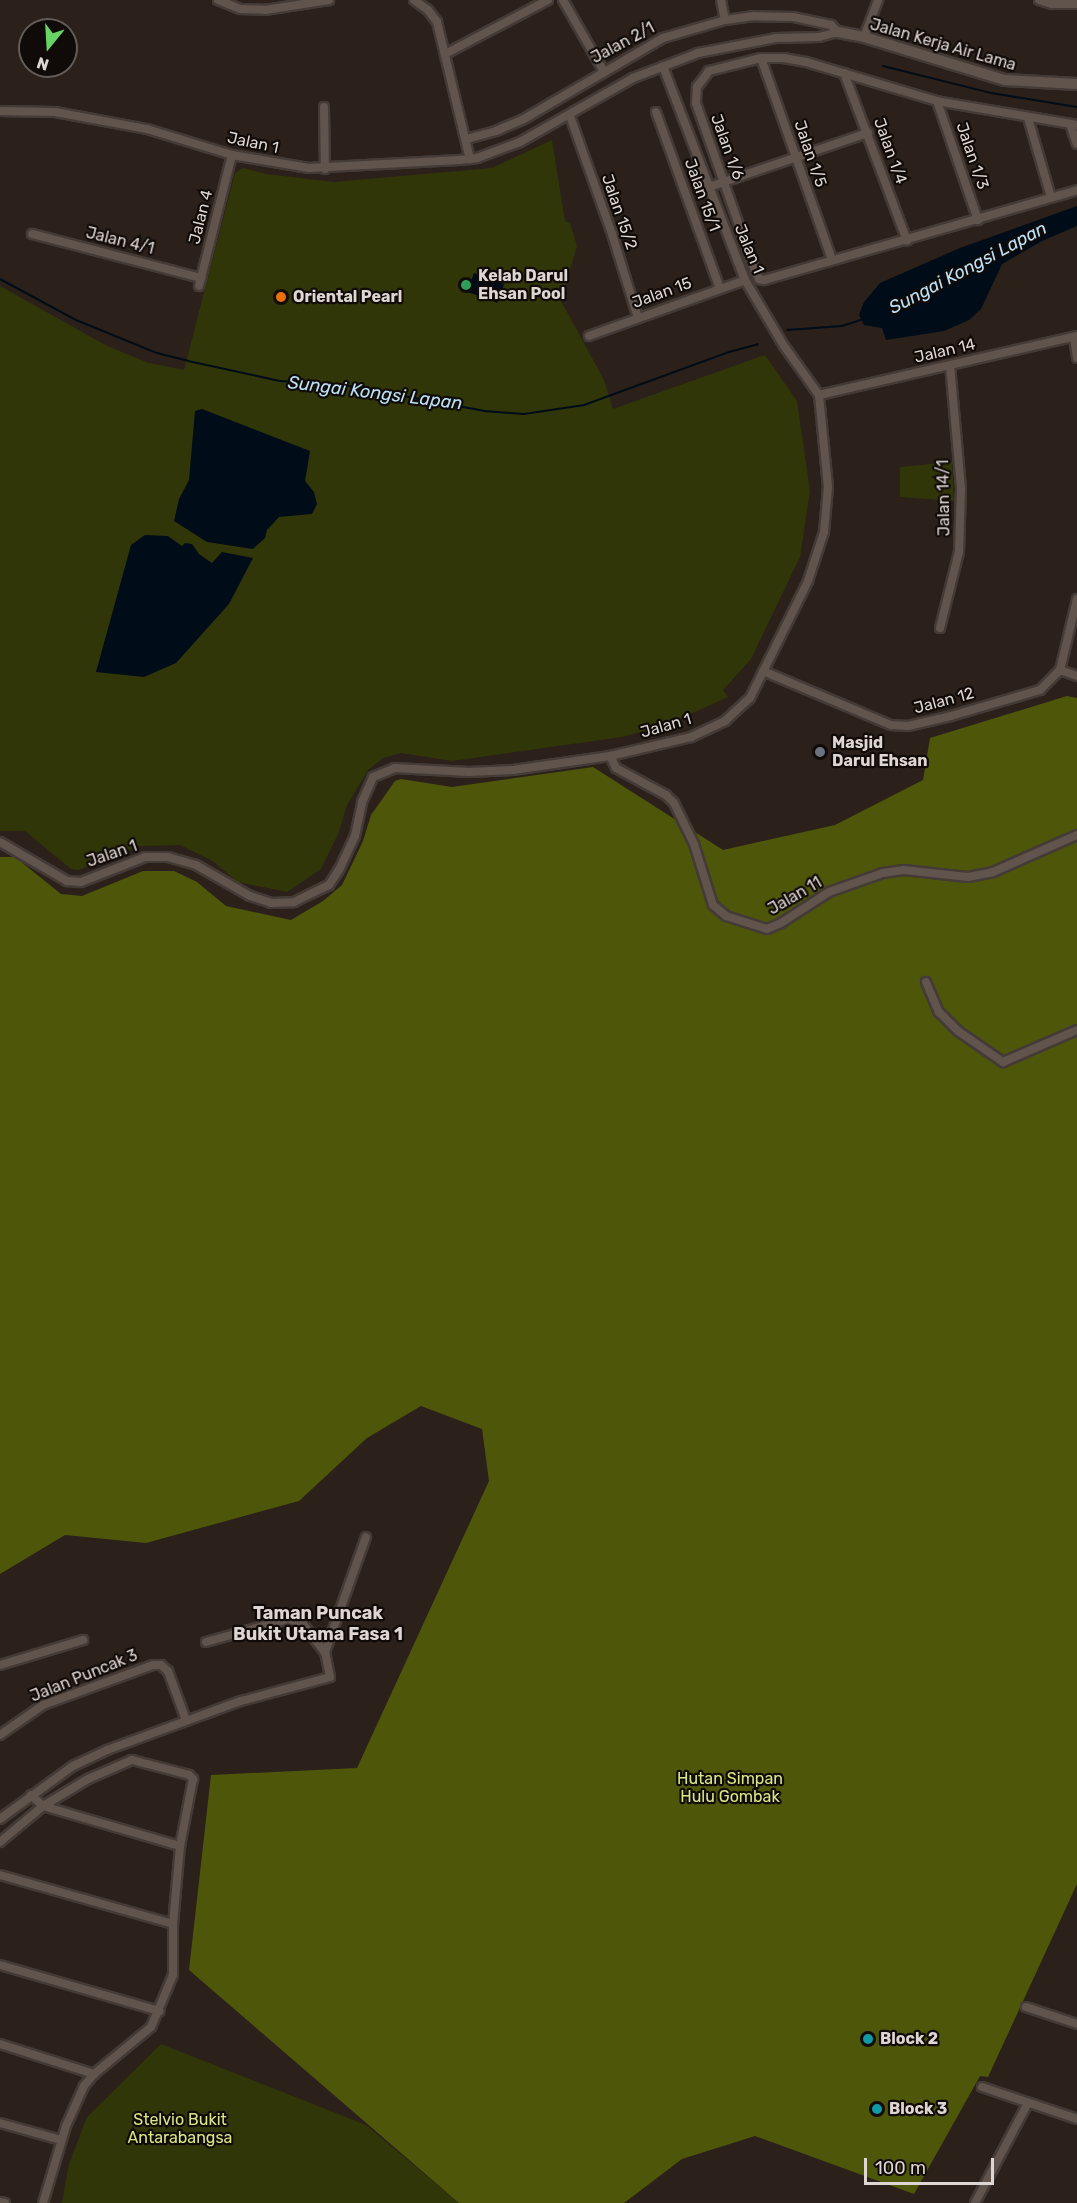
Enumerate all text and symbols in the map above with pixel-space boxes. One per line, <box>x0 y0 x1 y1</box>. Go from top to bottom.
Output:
street label: Jalan Kerja Air Lama <box>867 15 1019 75</box>
north arrow <box>18 18 78 78</box>
street label: Jalan 2/1 <box>588 18 658 68</box>
text: N <box>34 53 51 75</box>
street label: Jalan 1/6 <box>706 111 748 183</box>
street label: Jalan 1/4 <box>869 115 911 187</box>
street label: Jalan 1/5 <box>790 118 830 190</box>
street label: Jalan 1/3 <box>952 120 992 192</box>
street label: Jalan 1 <box>226 128 280 158</box>
street label: Jalan 15/1 <box>680 156 724 234</box>
street label: Jalan 15/2 <box>597 172 641 252</box>
street label: Jalan 4 <box>185 188 217 246</box>
water label: Sungai Kongsi Lapan <box>885 217 1051 319</box>
street label: Jalan 1 <box>730 221 768 277</box>
street label: Jalan 4/1 <box>84 223 156 259</box>
place label: Kelab Darul Ehsan Pool <box>478 266 568 304</box>
street label: Jalan 15 <box>630 273 694 313</box>
marker: Kelab Darul Ehsan Pool <box>459 278 473 292</box>
place label: Oriental Pearl <box>293 287 402 307</box>
marker: Oriental Pearl <box>274 290 288 304</box>
street label: Jalan 14 <box>913 335 977 367</box>
water label: Sungai Kongsi Lapan <box>287 372 463 414</box>
street label: Jalan 14/1 <box>934 460 954 536</box>
street label: Jalan 12 <box>912 684 976 718</box>
street label: Jalan 1 <box>638 710 694 742</box>
place label: Masjid Darul Ehsan <box>832 733 928 771</box>
marker: Masjid Darul Ehsan <box>813 745 827 759</box>
street label: Jalan 1 <box>84 836 140 872</box>
street label: Jalan 11 <box>765 873 825 919</box>
district label: Taman Puncak Bukit Utama Fasa 1 <box>233 1603 403 1646</box>
street label: Jalan Puncak 3 <box>27 1646 141 1706</box>
park label: Hutan Simpan Hulu Gombak <box>677 1769 783 1807</box>
place label: Block 2 <box>880 2029 938 2049</box>
marker: Block 2 <box>861 2032 875 2046</box>
place label: Block 3 <box>889 2099 947 2119</box>
marker: Block 3 <box>870 2102 884 2116</box>
park label: Stelvio Bukit Antarabangsa <box>128 2110 232 2148</box>
scale bar <box>867 2146 998 2184</box>
text: 100 m <box>875 2157 926 2179</box>

